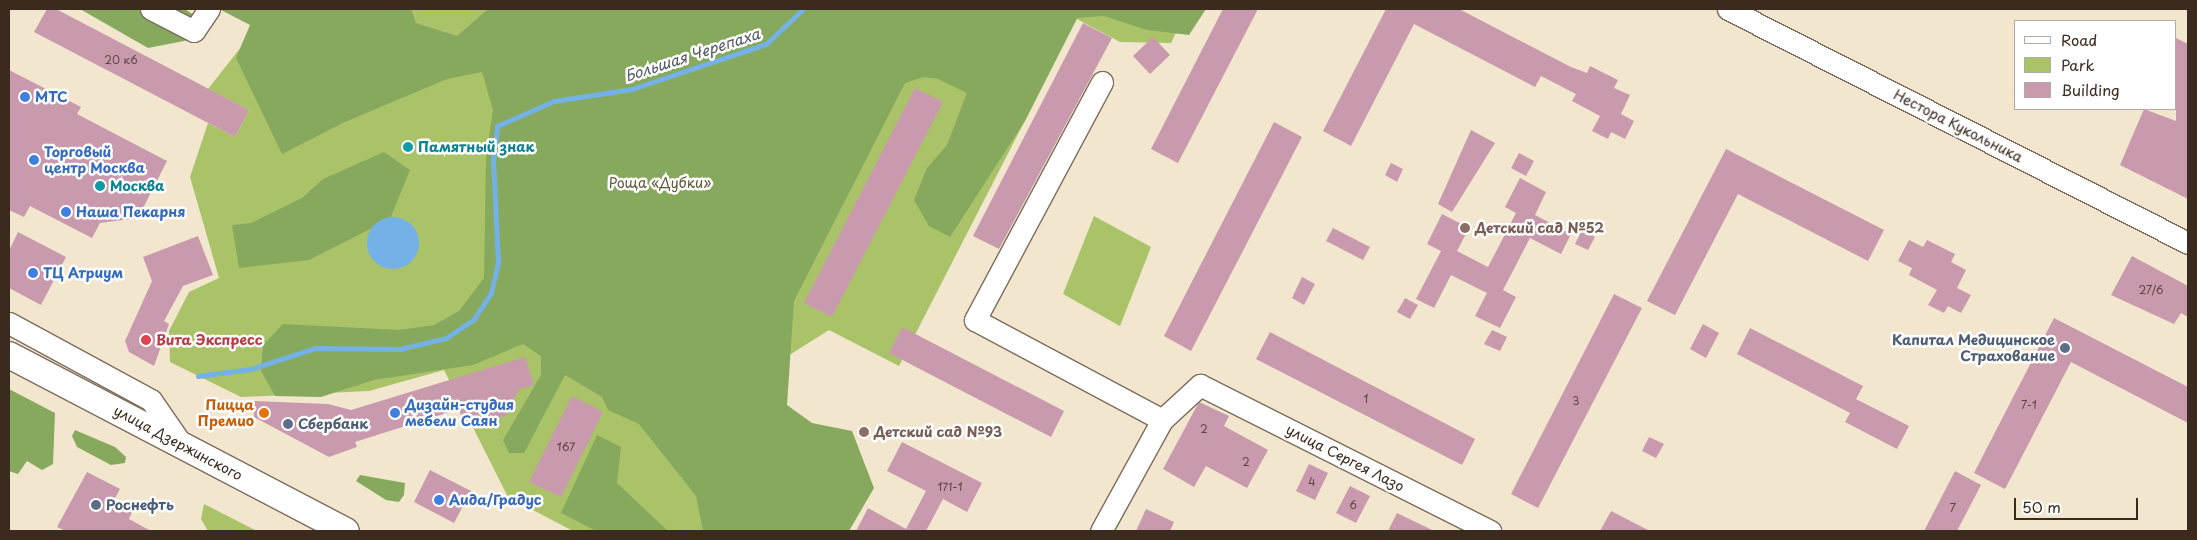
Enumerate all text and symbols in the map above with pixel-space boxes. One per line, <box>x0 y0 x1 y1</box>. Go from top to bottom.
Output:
legend <box>2014 20 2177 110</box>
water label: Большая Черепаха <box>622 24 762 84</box>
text: Road <box>2061 28 2097 51</box>
house number: 20 к6 <box>104 53 138 67</box>
text: Park <box>2061 53 2095 76</box>
text: Building <box>2061 78 2120 101</box>
street label: Нестора Кукольника <box>1891 86 2025 166</box>
place label: МТС <box>35 89 68 105</box>
marker: МТС <box>19 91 31 103</box>
place label: Памятный знак <box>418 139 534 155</box>
marker: Памятный знак <box>402 141 414 153</box>
place label: Торговый центр Москва <box>44 144 146 176</box>
marker: Торговый центр Москва <box>28 154 40 166</box>
park label: Роща «Дубки» <box>609 175 711 191</box>
place label: Москва <box>110 178 165 194</box>
marker: Москва <box>94 180 106 192</box>
place label: Наша Пекарня <box>76 204 186 220</box>
marker: Наша Пекарня <box>60 206 72 218</box>
place label: Детский сад №52 <box>1475 220 1605 236</box>
marker: Детский сад №52 <box>1459 222 1471 234</box>
place label: ТЦ Атриум <box>43 265 124 281</box>
marker: ТЦ Атриум <box>27 267 39 279</box>
house number: 27/6 <box>2139 283 2163 297</box>
place label: Вита Экспресс <box>156 332 262 348</box>
place label: Капитал Медицинское Страхование <box>1892 332 2055 364</box>
marker: Вита Экспресс <box>140 334 152 346</box>
marker: Капитал Медицинское Страхование <box>2059 342 2071 354</box>
house number: 1 <box>1364 392 1368 406</box>
house number: 3 <box>1572 394 1580 408</box>
place label: Пицца Премио <box>198 397 254 430</box>
place label: Дизайн-студия мебели Саян <box>405 397 514 430</box>
house number: 7-1 <box>2021 398 2037 412</box>
street label: улица Дзержинского <box>111 402 245 484</box>
marker: Пицца Премио <box>258 407 270 419</box>
marker: Дизайн-студия мебели Саян <box>389 407 401 419</box>
place label: Сбербанк <box>298 416 368 432</box>
marker: Сбербанк <box>282 418 294 430</box>
street label: улица Сергея Лазо <box>1283 421 1407 495</box>
house number: 2 <box>1200 422 1208 436</box>
place label: Детский сад №93 <box>874 424 1003 440</box>
marker: Детский сад №93 <box>858 426 870 438</box>
house number: 167 <box>557 440 575 454</box>
house number: 2 <box>1242 455 1250 469</box>
house number: 4 <box>1308 475 1316 489</box>
house number: 171-1 <box>937 480 963 494</box>
scale bar <box>2017 488 2141 520</box>
place label: Аида/Градус <box>449 492 542 508</box>
marker: Аида/Градус <box>433 494 445 506</box>
text: 50 m <box>2022 495 2061 518</box>
place label: Роснефть <box>106 497 174 513</box>
house number: 6 <box>1349 498 1357 512</box>
marker: Роснефть <box>90 499 102 511</box>
house number: 7 <box>1950 501 1956 515</box>

